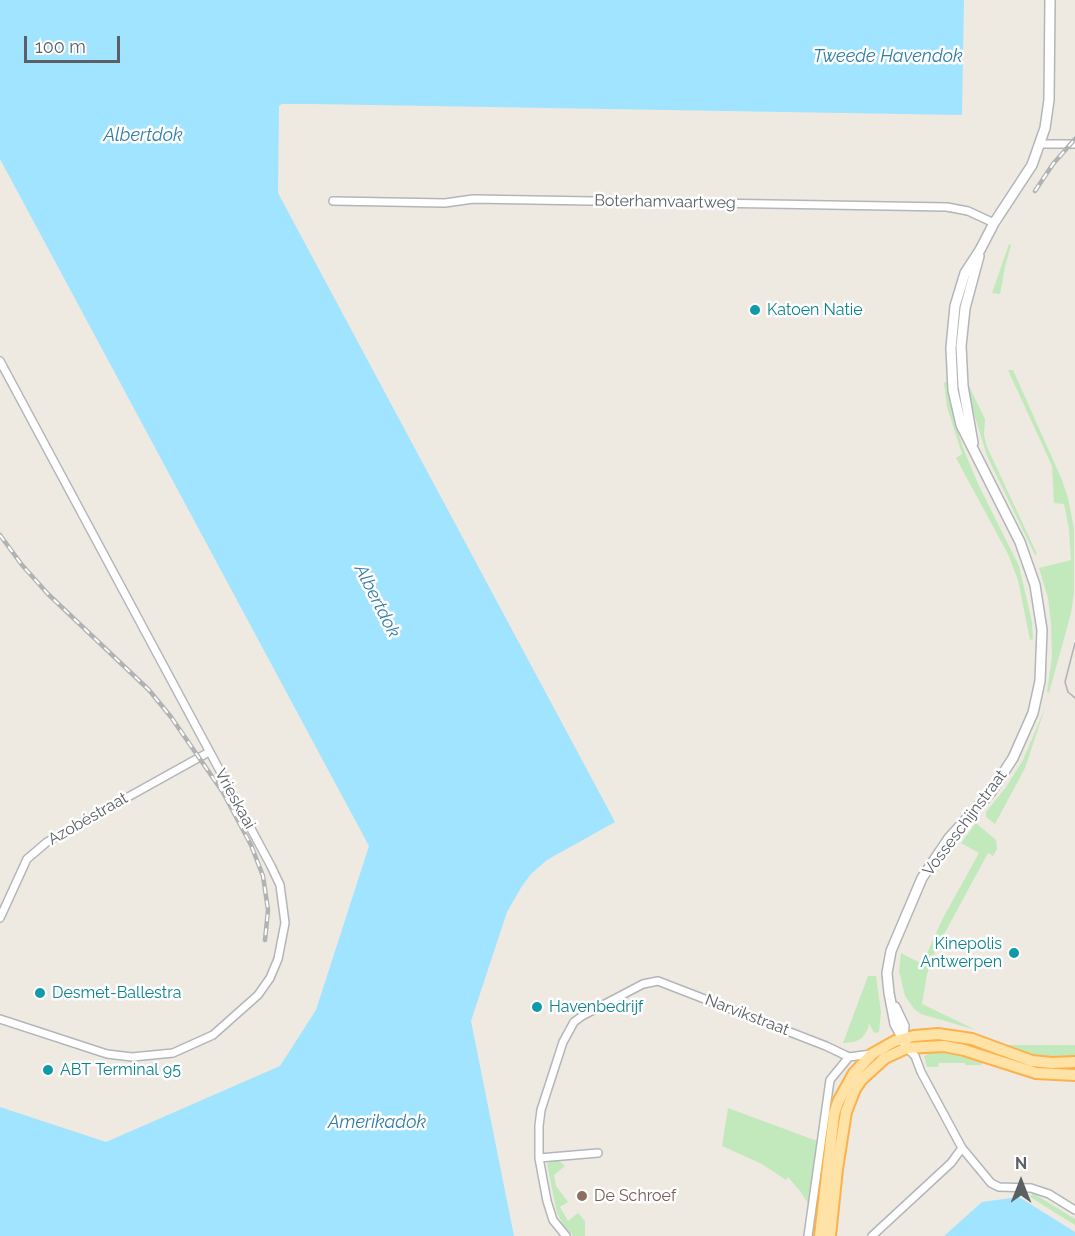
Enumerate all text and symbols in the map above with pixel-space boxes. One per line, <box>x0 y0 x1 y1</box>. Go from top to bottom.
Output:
scale bar <box>27 24 123 62</box>
text: 100 m <box>35 36 86 57</box>
water label: Tweede Havendok <box>813 46 963 68</box>
water label: Albertdok <box>103 125 183 147</box>
street label: Boterhamvaartweg <box>594 191 736 213</box>
place label: Katoen Natie <box>767 300 863 320</box>
marker: Katoen Natie <box>748 303 762 317</box>
water label: Albertdok <box>349 561 405 641</box>
street label: Vrieskaai <box>211 766 259 832</box>
street label: Vosseschijnstraat <box>919 766 1011 880</box>
street label: Azobéstraat <box>45 789 131 849</box>
place label: Kinepolis Antwerpen <box>920 934 1002 972</box>
marker: Kinepolis Antwerpen <box>1007 946 1021 960</box>
place label: Desmet-Ballestra <box>52 983 182 1003</box>
marker: Desmet-Ballestra <box>33 986 47 1000</box>
street label: Narvikstraat <box>702 990 792 1040</box>
place label: Havenbedrijf <box>549 997 643 1017</box>
marker: Havenbedrijf <box>530 1000 544 1014</box>
place label: ABT Terminal 95 <box>60 1060 181 1080</box>
marker: ABT Terminal 95 <box>41 1063 55 1077</box>
water label: Amerikadok <box>328 1112 426 1134</box>
north arrow <box>991 1152 1051 1212</box>
text: N <box>1015 1154 1027 1173</box>
place label: De Schroef <box>594 1186 676 1206</box>
marker: De Schroef <box>575 1189 589 1203</box>

